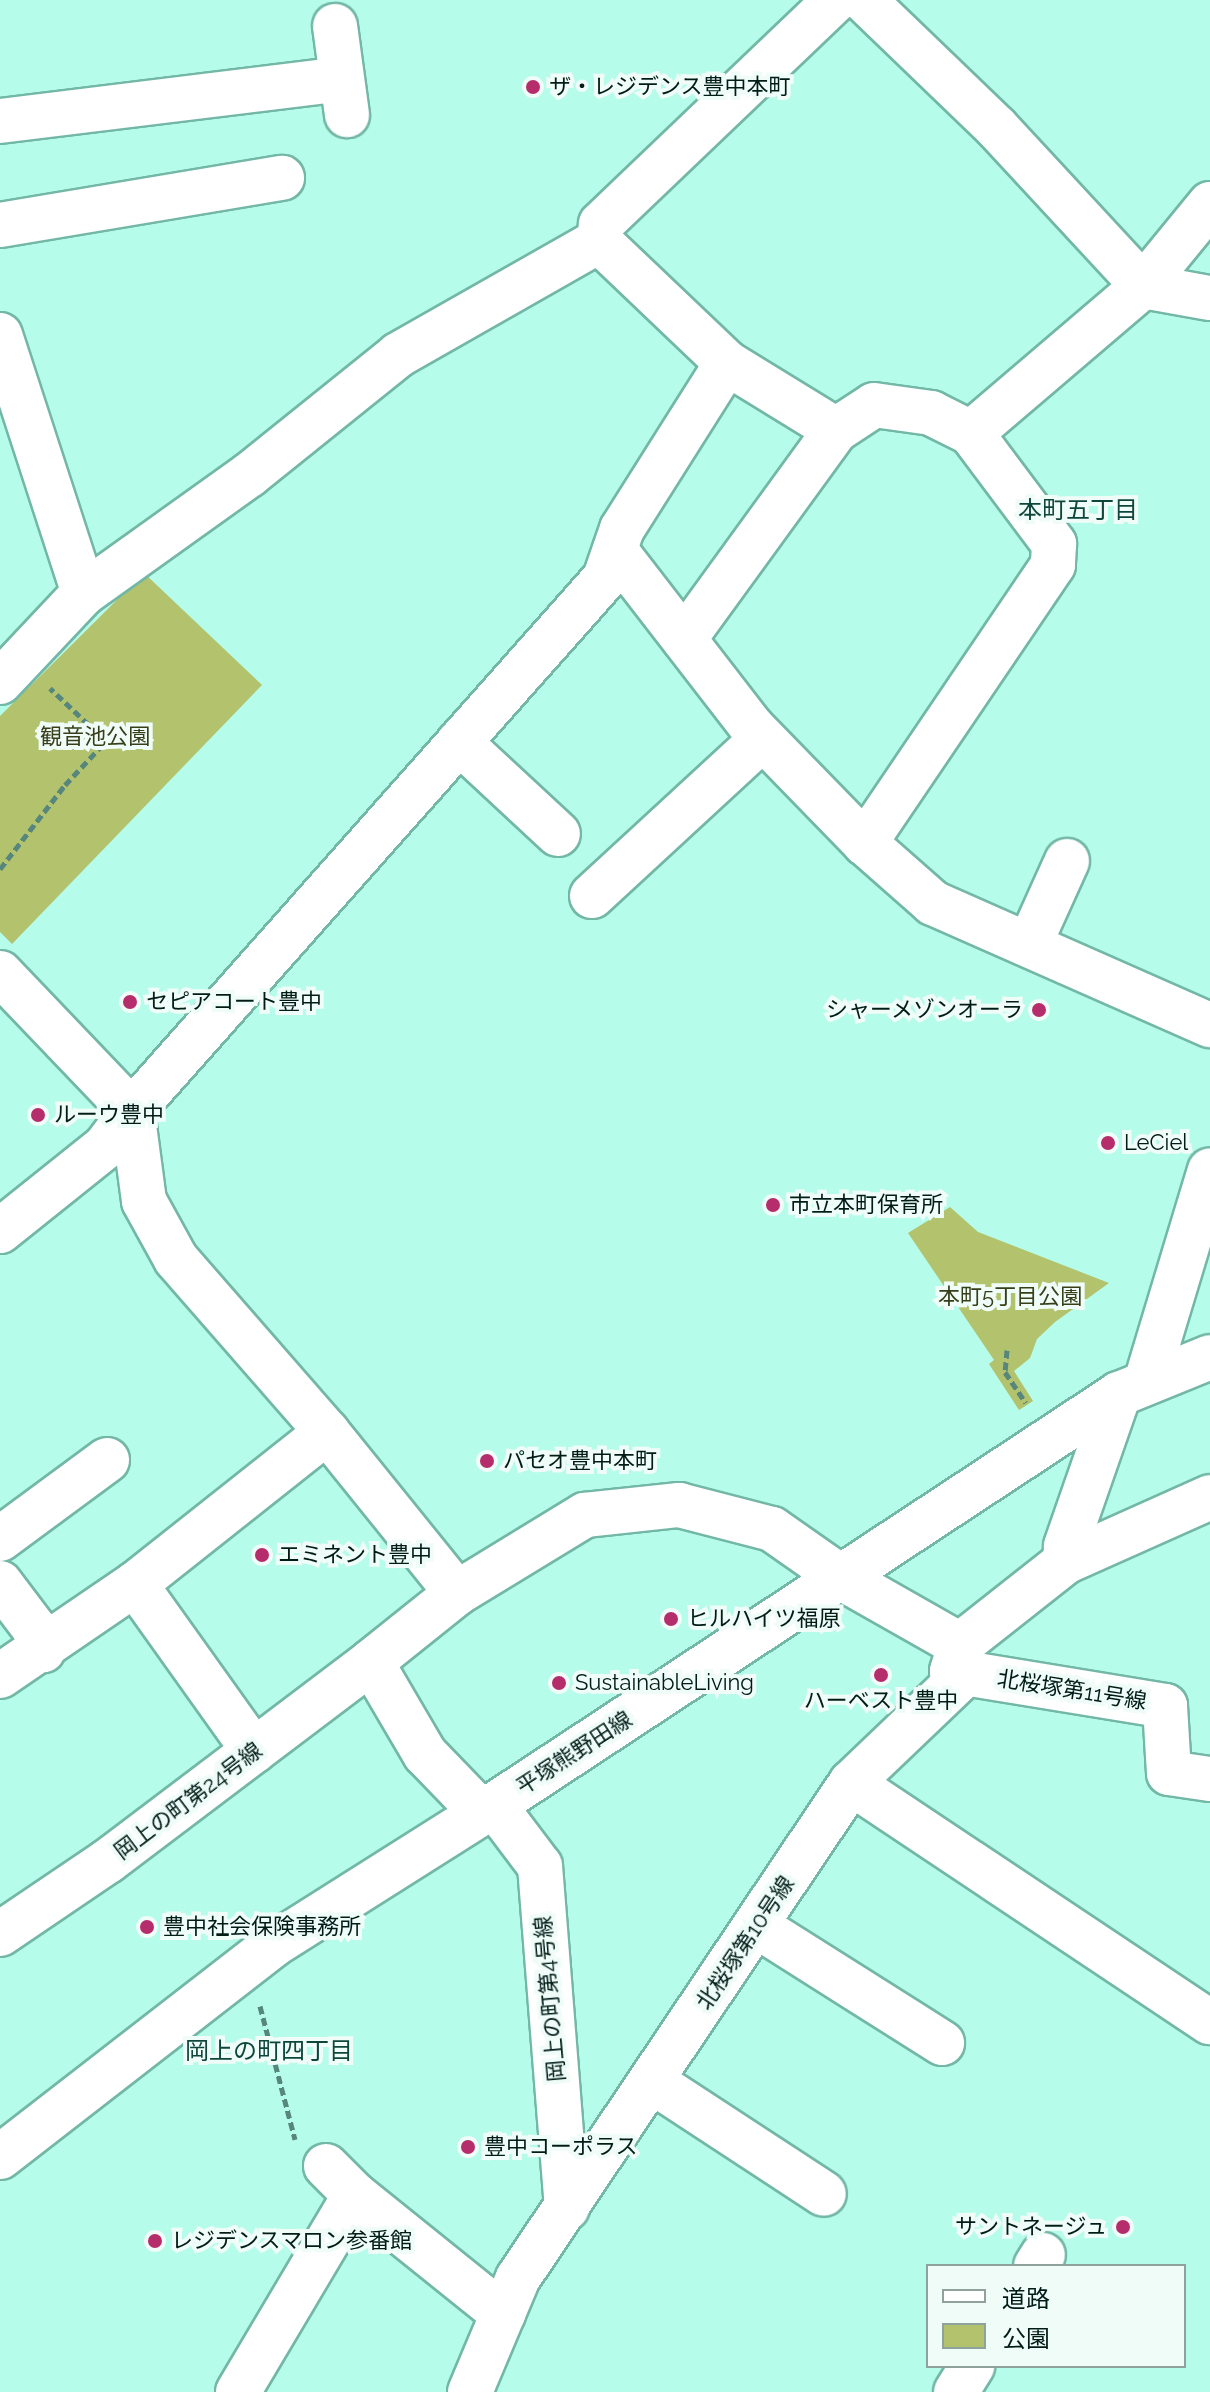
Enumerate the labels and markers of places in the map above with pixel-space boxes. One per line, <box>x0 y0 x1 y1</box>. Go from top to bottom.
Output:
place label: ザ・レジデンス豊中本町 <box>549 74 791 100</box>
marker: ザ・レジデンス豊中本町 <box>524 78 542 96</box>
place label: セピアコート豊中 <box>146 989 322 1015</box>
marker: セピアコート豊中 <box>121 993 139 1011</box>
place label: シャーメゾンオーラ <box>825 997 1023 1023</box>
marker: シャーメゾンオーラ <box>1030 1001 1048 1019</box>
place label: ルーウ豊中 <box>54 1102 164 1128</box>
marker: ルーウ豊中 <box>29 1106 47 1124</box>
place label: LeCiel <box>1124 1130 1188 1156</box>
marker: LeCiel <box>1099 1134 1117 1152</box>
place label: 市立本町保育所 <box>789 1192 943 1218</box>
marker: 市立本町保育所 <box>764 1196 782 1214</box>
place label: パセオ豊中本町 <box>503 1448 657 1474</box>
marker: パセオ豊中本町 <box>478 1452 496 1470</box>
place label: エミネント豊中 <box>278 1542 432 1568</box>
marker: エミネント豊中 <box>253 1546 271 1564</box>
place label: ヒルハイツ福原 <box>687 1606 841 1632</box>
marker: ヒルハイツ福原 <box>662 1610 680 1628</box>
marker: ハーベスト豊中 <box>872 1666 890 1684</box>
place label: SustainableLiving <box>575 1670 754 1696</box>
marker: SustainableLiving <box>550 1674 568 1692</box>
place label: ハーベスト豊中 <box>804 1688 958 1714</box>
place label: 豊中社会保険事務所 <box>163 1914 361 1940</box>
marker: 豊中社会保険事務所 <box>138 1918 156 1936</box>
place label: 豊中コーポラス <box>484 2134 638 2160</box>
marker: 豊中コーポラス <box>459 2138 477 2156</box>
place label: サントネージュ <box>953 2214 1107 2240</box>
marker: サントネージュ <box>1114 2218 1132 2236</box>
place label: レジデンスマロン参番館 <box>171 2228 413 2254</box>
marker: レジデンスマロン参番館 <box>146 2232 164 2250</box>

